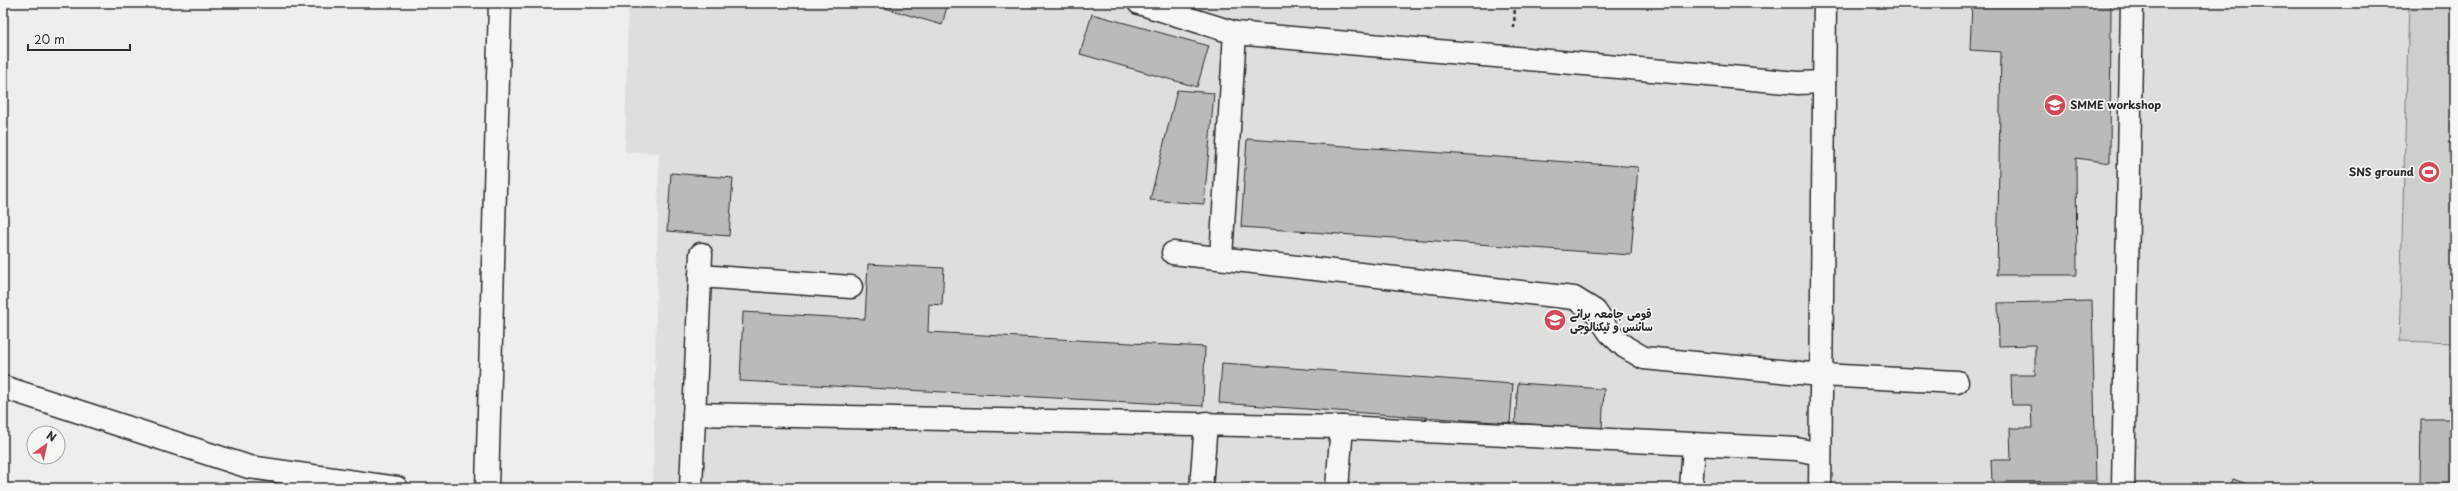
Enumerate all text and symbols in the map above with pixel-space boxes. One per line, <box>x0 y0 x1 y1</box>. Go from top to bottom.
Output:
scale bar <box>28 26 130 52</box>
text: 20 m <box>34 30 65 48</box>
school or university icon: SMME workshop <box>2042 92 2068 118</box>
place label: SMME workshop <box>2070 96 2161 113</box>
sports icon: SNS ground <box>2416 159 2442 185</box>
place label: SNS ground <box>2349 163 2414 180</box>
place label: قومی جامعہ برائے سائنس و ٹیکنالوجی <box>1570 305 1653 335</box>
school or university icon: قومی جامعہ برائے سائنس و ٹیکنالوجی <box>1542 307 1568 333</box>
north arrow <box>26 425 66 465</box>
text: N <box>43 427 60 446</box>

